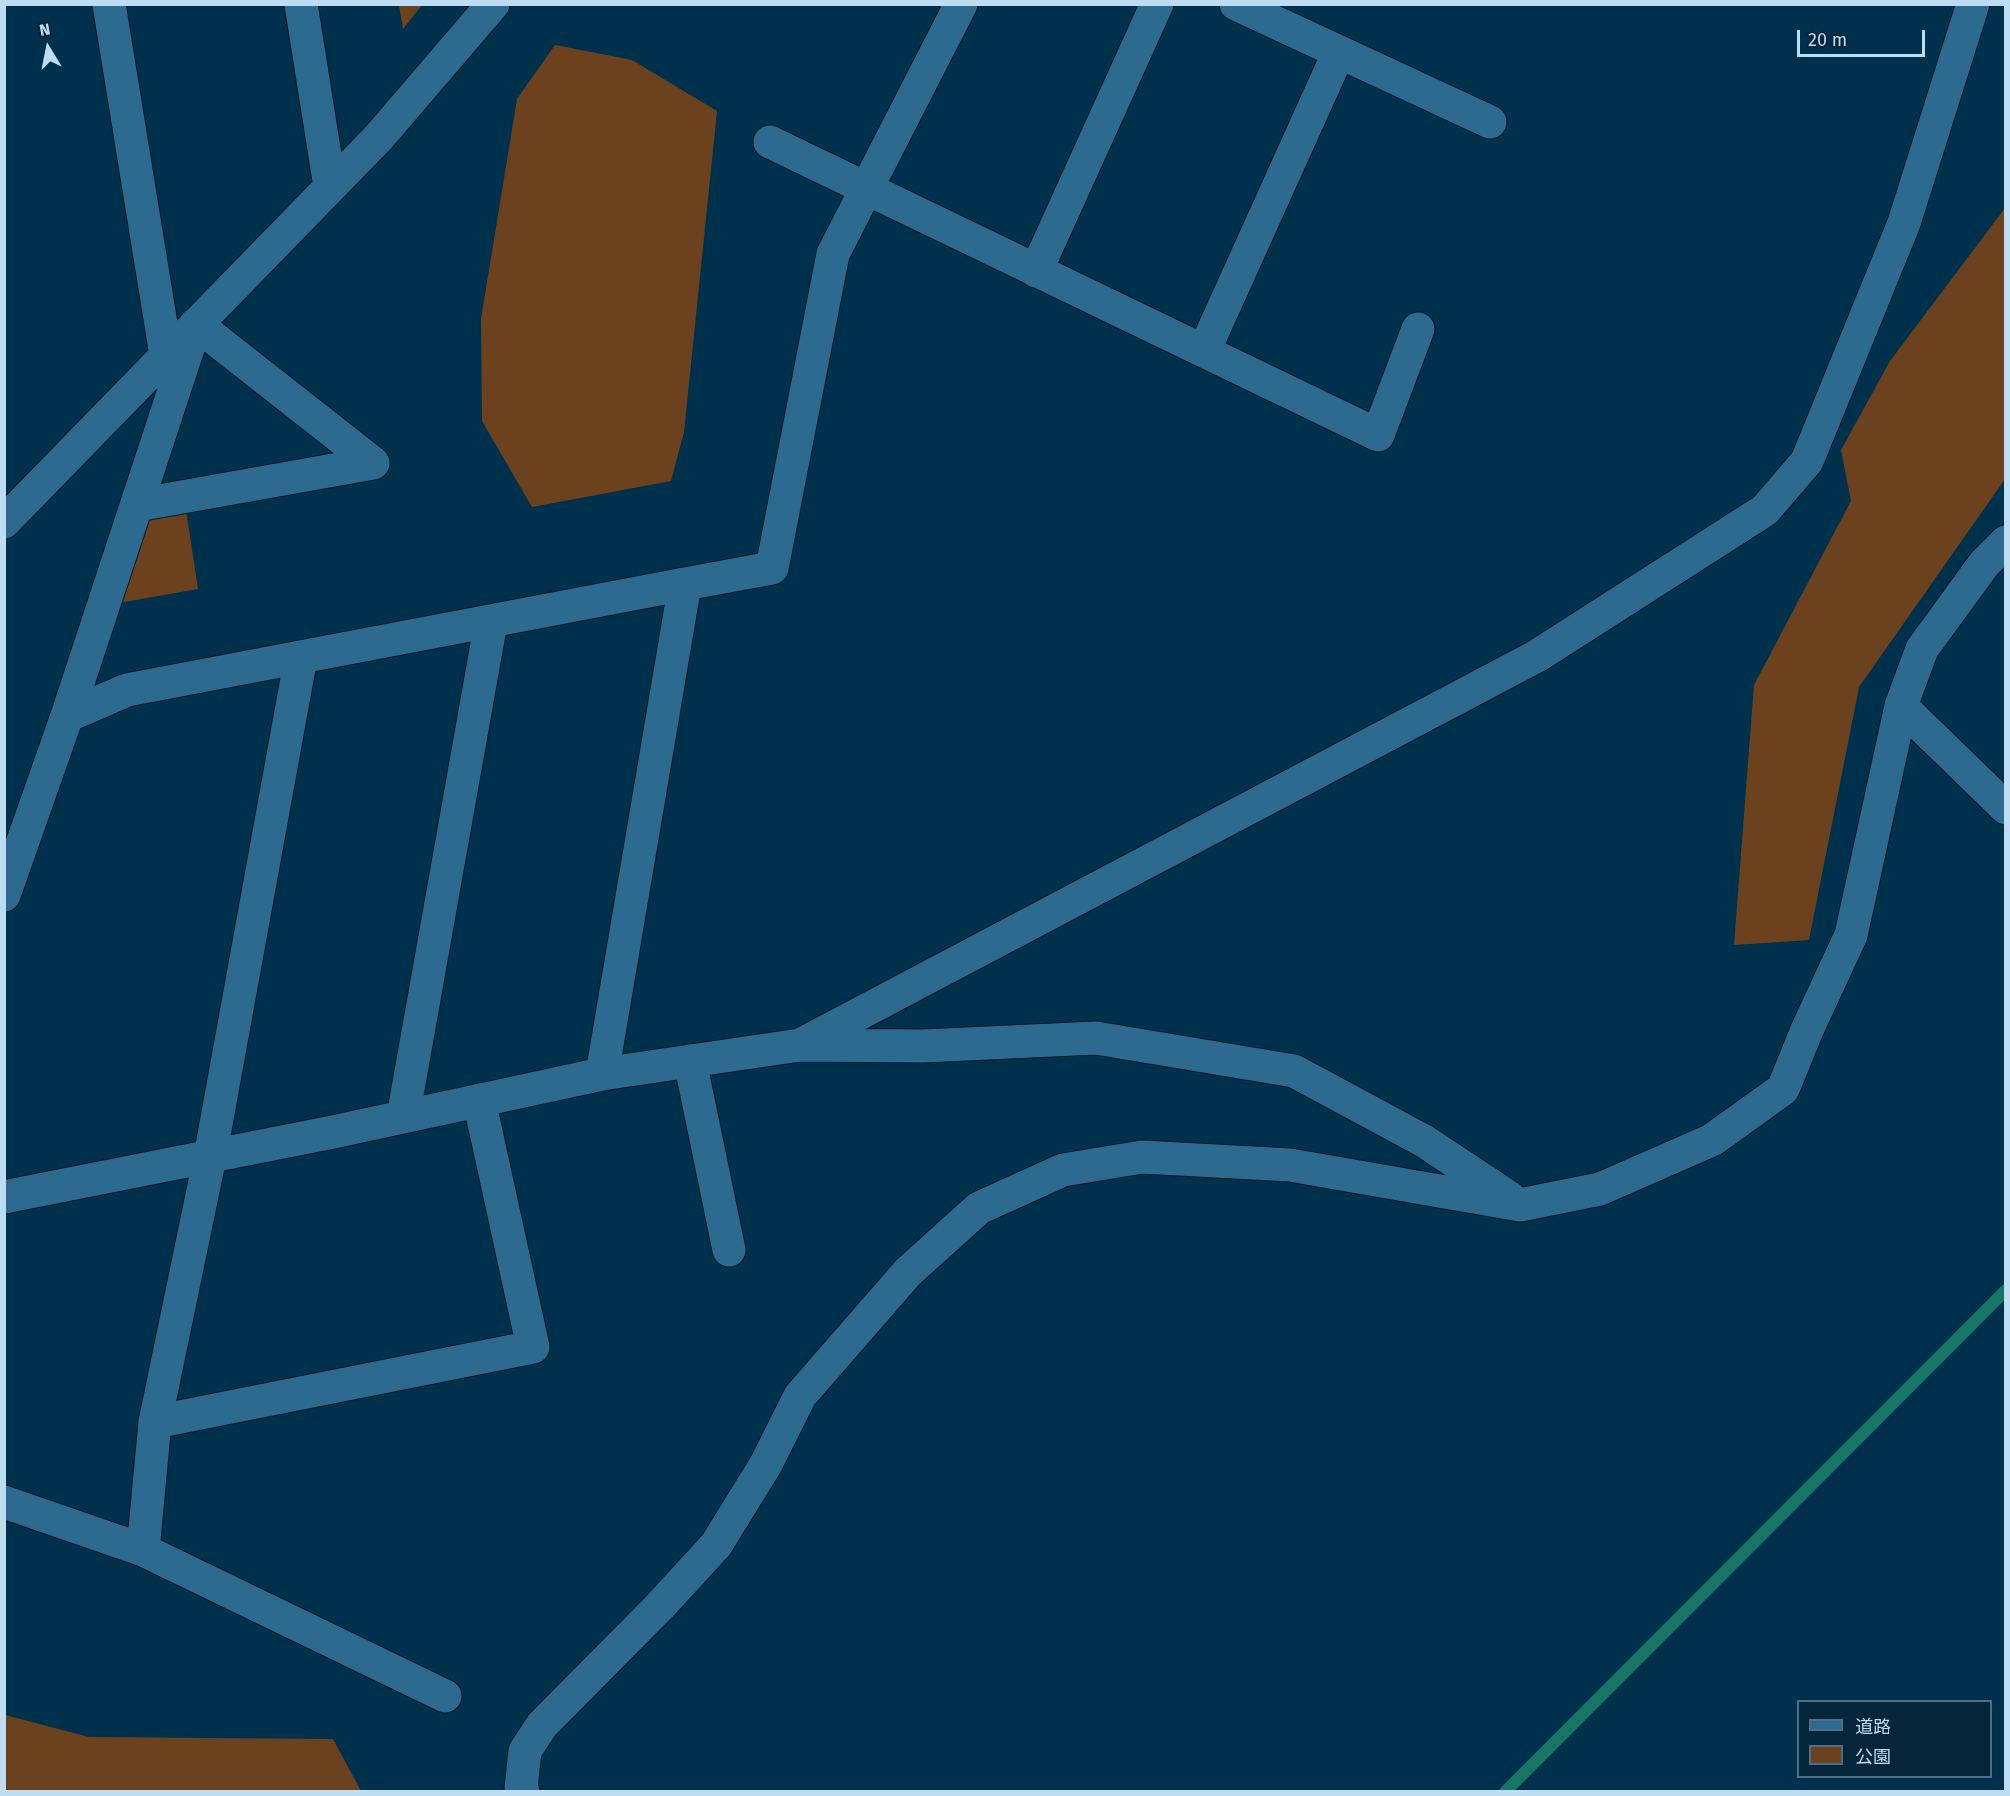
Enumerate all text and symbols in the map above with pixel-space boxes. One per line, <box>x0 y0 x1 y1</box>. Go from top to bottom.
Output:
north arrow <box>18 18 78 78</box>
scale bar <box>1800 18 1928 56</box>
text: N <box>38 20 52 40</box>
text: 20 m <box>1808 29 1847 51</box>
legend <box>1797 1700 1992 1778</box>
text: 道路 <box>1855 1716 1891 1738</box>
text: 公園 <box>1855 1746 1891 1768</box>

